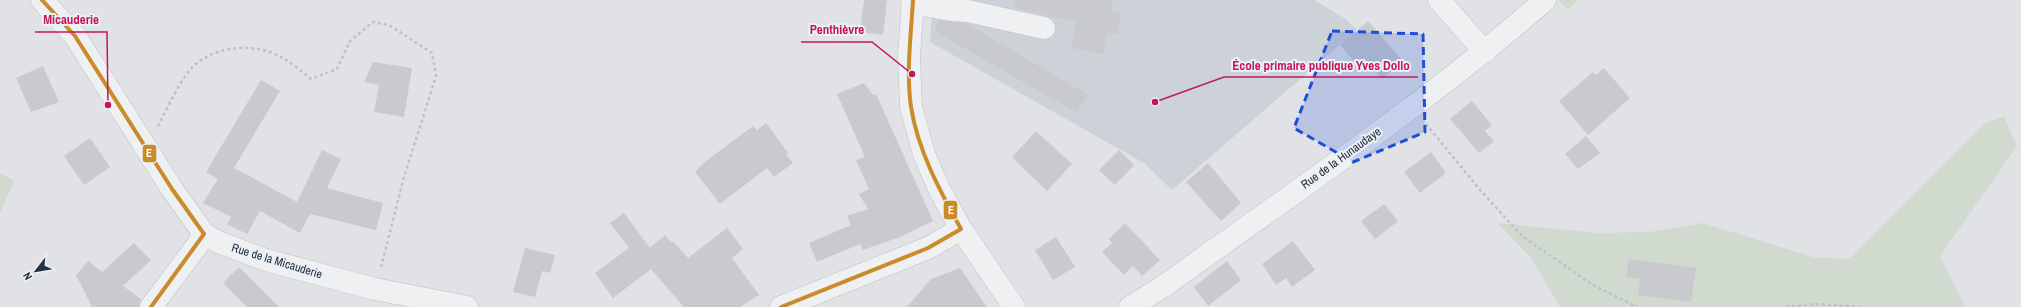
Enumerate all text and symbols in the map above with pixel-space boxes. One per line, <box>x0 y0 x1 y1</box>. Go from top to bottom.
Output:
callout: Micauderie <box>35 7 107 32</box>
text: Micauderie <box>43 11 99 28</box>
callout: Penthièvre <box>801 17 872 42</box>
text: Penthièvre <box>810 21 864 38</box>
callout: École primaire publique Yves Dollo <box>1224 52 1418 77</box>
text: École primaire publique Yves Dollo <box>1232 57 1410 74</box>
street label: Rue de la Hunaudaye <box>1298 124 1384 192</box>
line badge: E <box>142 144 157 163</box>
text: E <box>146 146 152 160</box>
line badge: E <box>943 200 958 220</box>
text: E <box>948 203 954 217</box>
street label: Rue de la Micauderie <box>230 240 324 282</box>
north arrow <box>16 251 56 291</box>
text: N <box>20 270 35 283</box>

